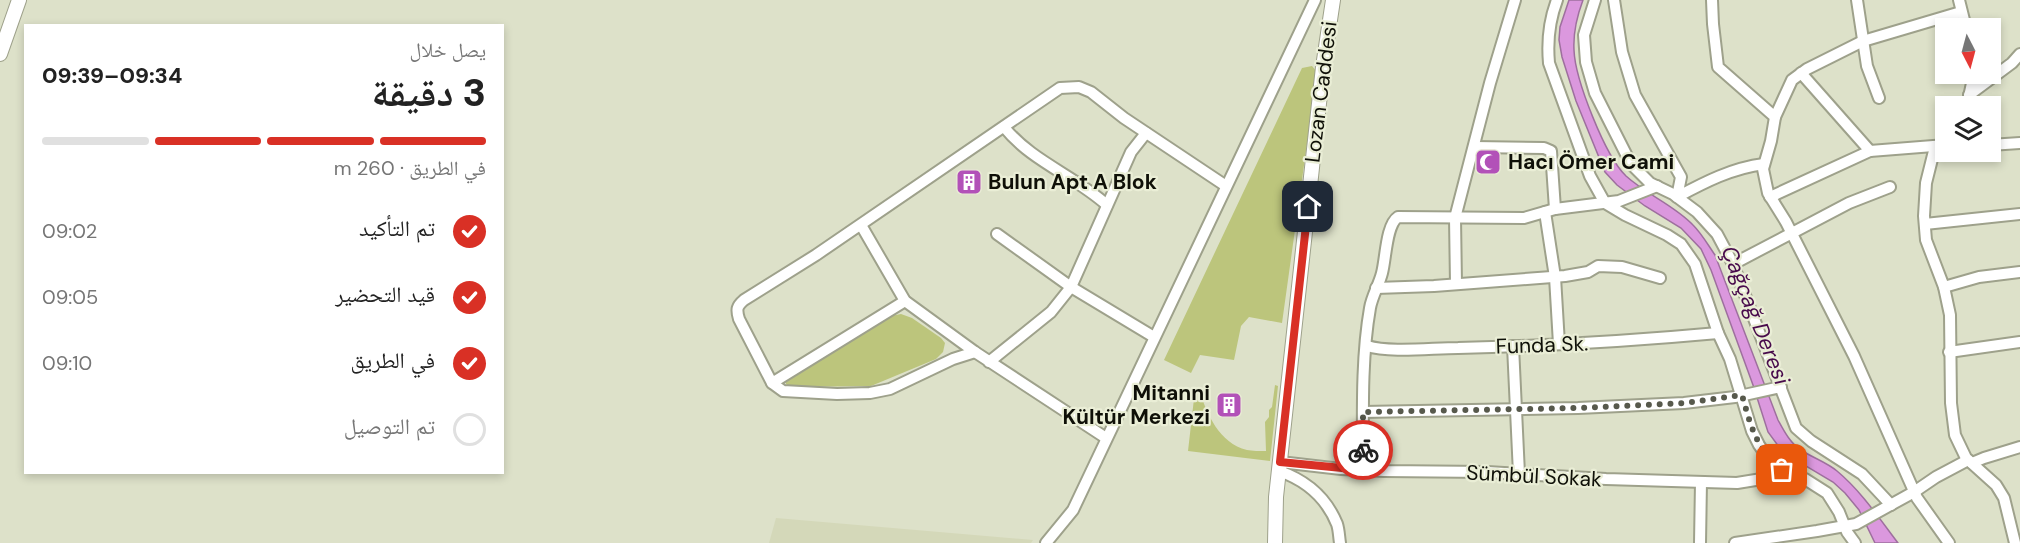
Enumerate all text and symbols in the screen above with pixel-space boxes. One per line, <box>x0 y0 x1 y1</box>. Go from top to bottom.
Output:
north arrow <box>1935 18 2001 84</box>
map controls <box>1935 18 2001 162</box>
street label: Lozan Caddesi <box>1298 20 1344 164</box>
text: يصل خلال <box>410 37 486 63</box>
text: 09:34–09:39 <box>42 61 182 90</box>
text: 3 دقيقة <box>371 67 486 118</box>
button: layers <box>1935 96 2001 162</box>
mosque icon: Hacı Ömer Cami <box>1473 147 1503 177</box>
place label: Hacı Ömer Cami <box>1508 148 1674 176</box>
text: في الطريق · 260 m <box>334 155 486 181</box>
building icon: Bulun Apt A Blok <box>954 167 984 197</box>
place label: Bulun Apt A Blok <box>988 168 1157 196</box>
pin <box>1282 181 1333 232</box>
icon: home <box>1291 190 1324 223</box>
text: تم التأكيد <box>359 214 435 243</box>
icon: check <box>453 215 486 248</box>
text: 09:02 <box>42 218 97 244</box>
water label: Çağçağ Deresi <box>1714 241 1797 390</box>
text: قيد التحضير <box>335 280 435 309</box>
icon: check <box>453 281 486 314</box>
text: 09:05 <box>42 284 98 310</box>
street label: Funda Sk. <box>1495 329 1589 361</box>
text: في الطريق <box>350 346 435 375</box>
icon: check <box>453 347 486 380</box>
text: 09:10 <box>42 350 92 376</box>
place label: Mitanni Kültür Merkezi <box>1063 379 1210 431</box>
building icon: Mitanni Kültür Merkezi <box>1214 390 1244 420</box>
text: تم التوصيل <box>344 412 435 441</box>
courier <box>1333 420 1393 480</box>
icon: bike <box>1347 434 1380 467</box>
pin <box>1756 444 1807 495</box>
icon: bag <box>1765 453 1798 486</box>
street label: Sümbül Sokak <box>1466 458 1603 494</box>

